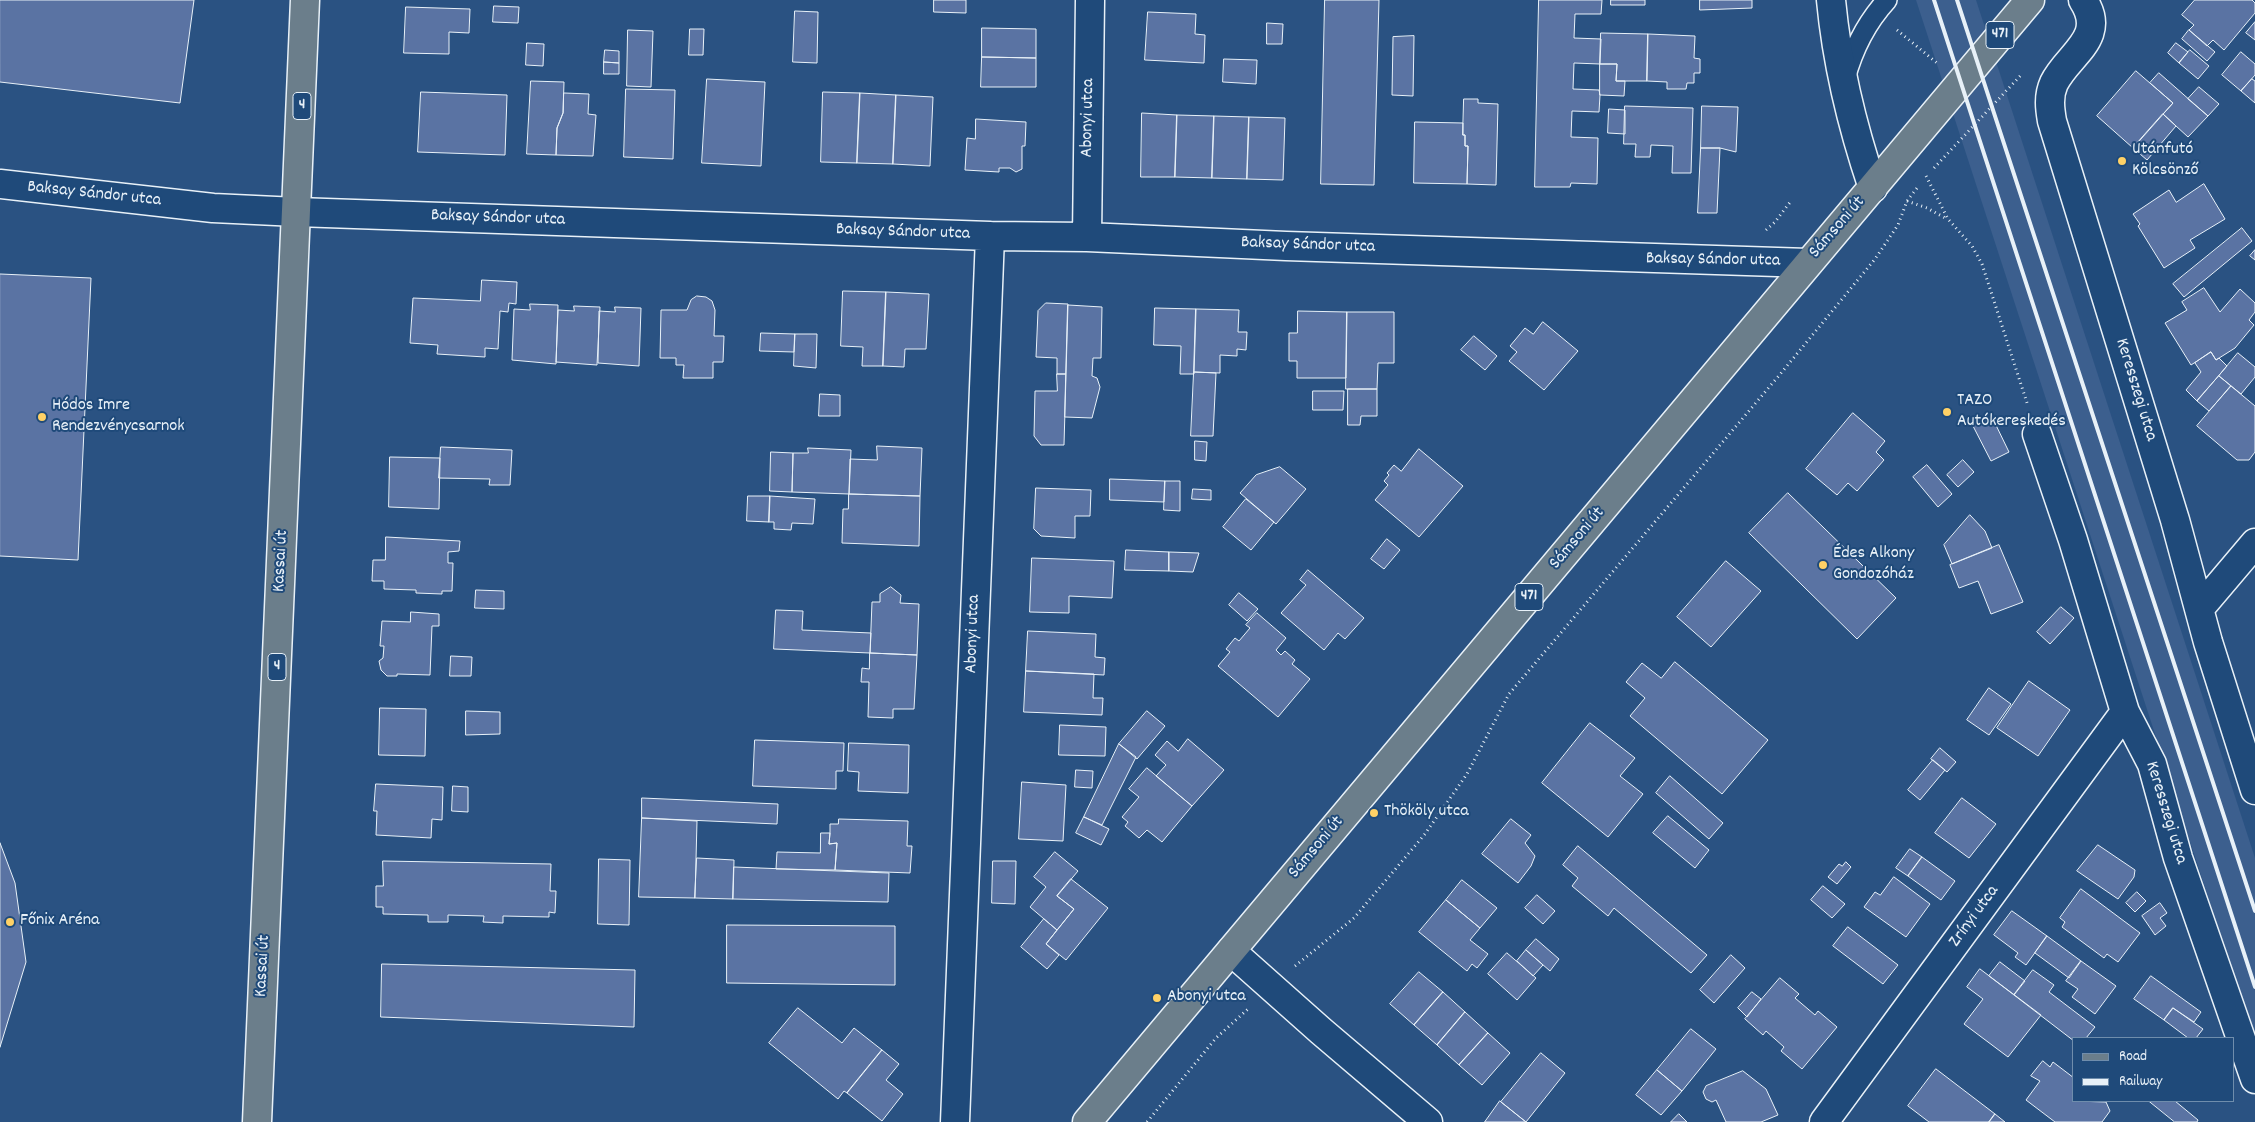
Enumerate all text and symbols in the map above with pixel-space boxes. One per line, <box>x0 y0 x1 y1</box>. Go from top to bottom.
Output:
road number: 471 <box>1986 22 2014 48</box>
street label: Abonyi utca <box>1078 78 1100 158</box>
road number: 4 <box>293 92 311 120</box>
place label: Utánfutó Kölcsönző <box>2132 140 2199 182</box>
marker: Utánfutó Kölcsönző <box>2116 155 2128 167</box>
street label: Baksay Sándor utca <box>26 177 162 213</box>
street label: Sámsoni út <box>1805 193 1871 263</box>
street label: Baksay Sándor utca <box>430 206 566 232</box>
street label: Baksay Sándor utca <box>835 220 971 246</box>
street label: Baksay Sándor utca <box>1240 233 1376 259</box>
street label: Baksay Sándor utca <box>1646 249 1780 273</box>
street label: Keresszegi utca <box>2109 336 2161 444</box>
place label: TAZO Autókereskedés <box>1957 391 2066 434</box>
place label: Hódos Imre Rendezvénycsarnok <box>52 396 185 438</box>
marker: TAZO Autókereskedés <box>1941 406 1953 418</box>
marker: Hódos Imre Rendezvénycsarnok <box>36 411 48 423</box>
street label: Sámsoni út <box>1546 503 1610 575</box>
street label: Kassai út <box>270 529 294 593</box>
place label: Édes Alkony Gondozóház <box>1833 544 1914 586</box>
marker: Édes Alkony Gondozóház <box>1817 559 1829 571</box>
road number: 471 <box>1515 584 1543 610</box>
street label: Abonyi utca <box>962 594 986 674</box>
road number: 4 <box>268 654 286 680</box>
street label: Keresszegi utca <box>2139 759 2191 867</box>
place label: Thököly utca <box>1384 802 1469 824</box>
marker: Thököly utca <box>1368 807 1380 819</box>
street label: Sámsoni út <box>1285 812 1349 884</box>
street label: Zrínyi utca <box>1945 882 2005 952</box>
place label: Főnix Aréna <box>20 911 99 933</box>
marker: Főnix Aréna <box>4 916 16 928</box>
street label: Kassai út <box>252 934 276 998</box>
place label: Abonyi utca <box>1167 987 1246 1009</box>
marker: Abonyi utca <box>1151 992 1163 1004</box>
legend <box>2072 1037 2235 1102</box>
text: Road <box>2119 1046 2147 1068</box>
text: Railway <box>2119 1071 2162 1093</box>

